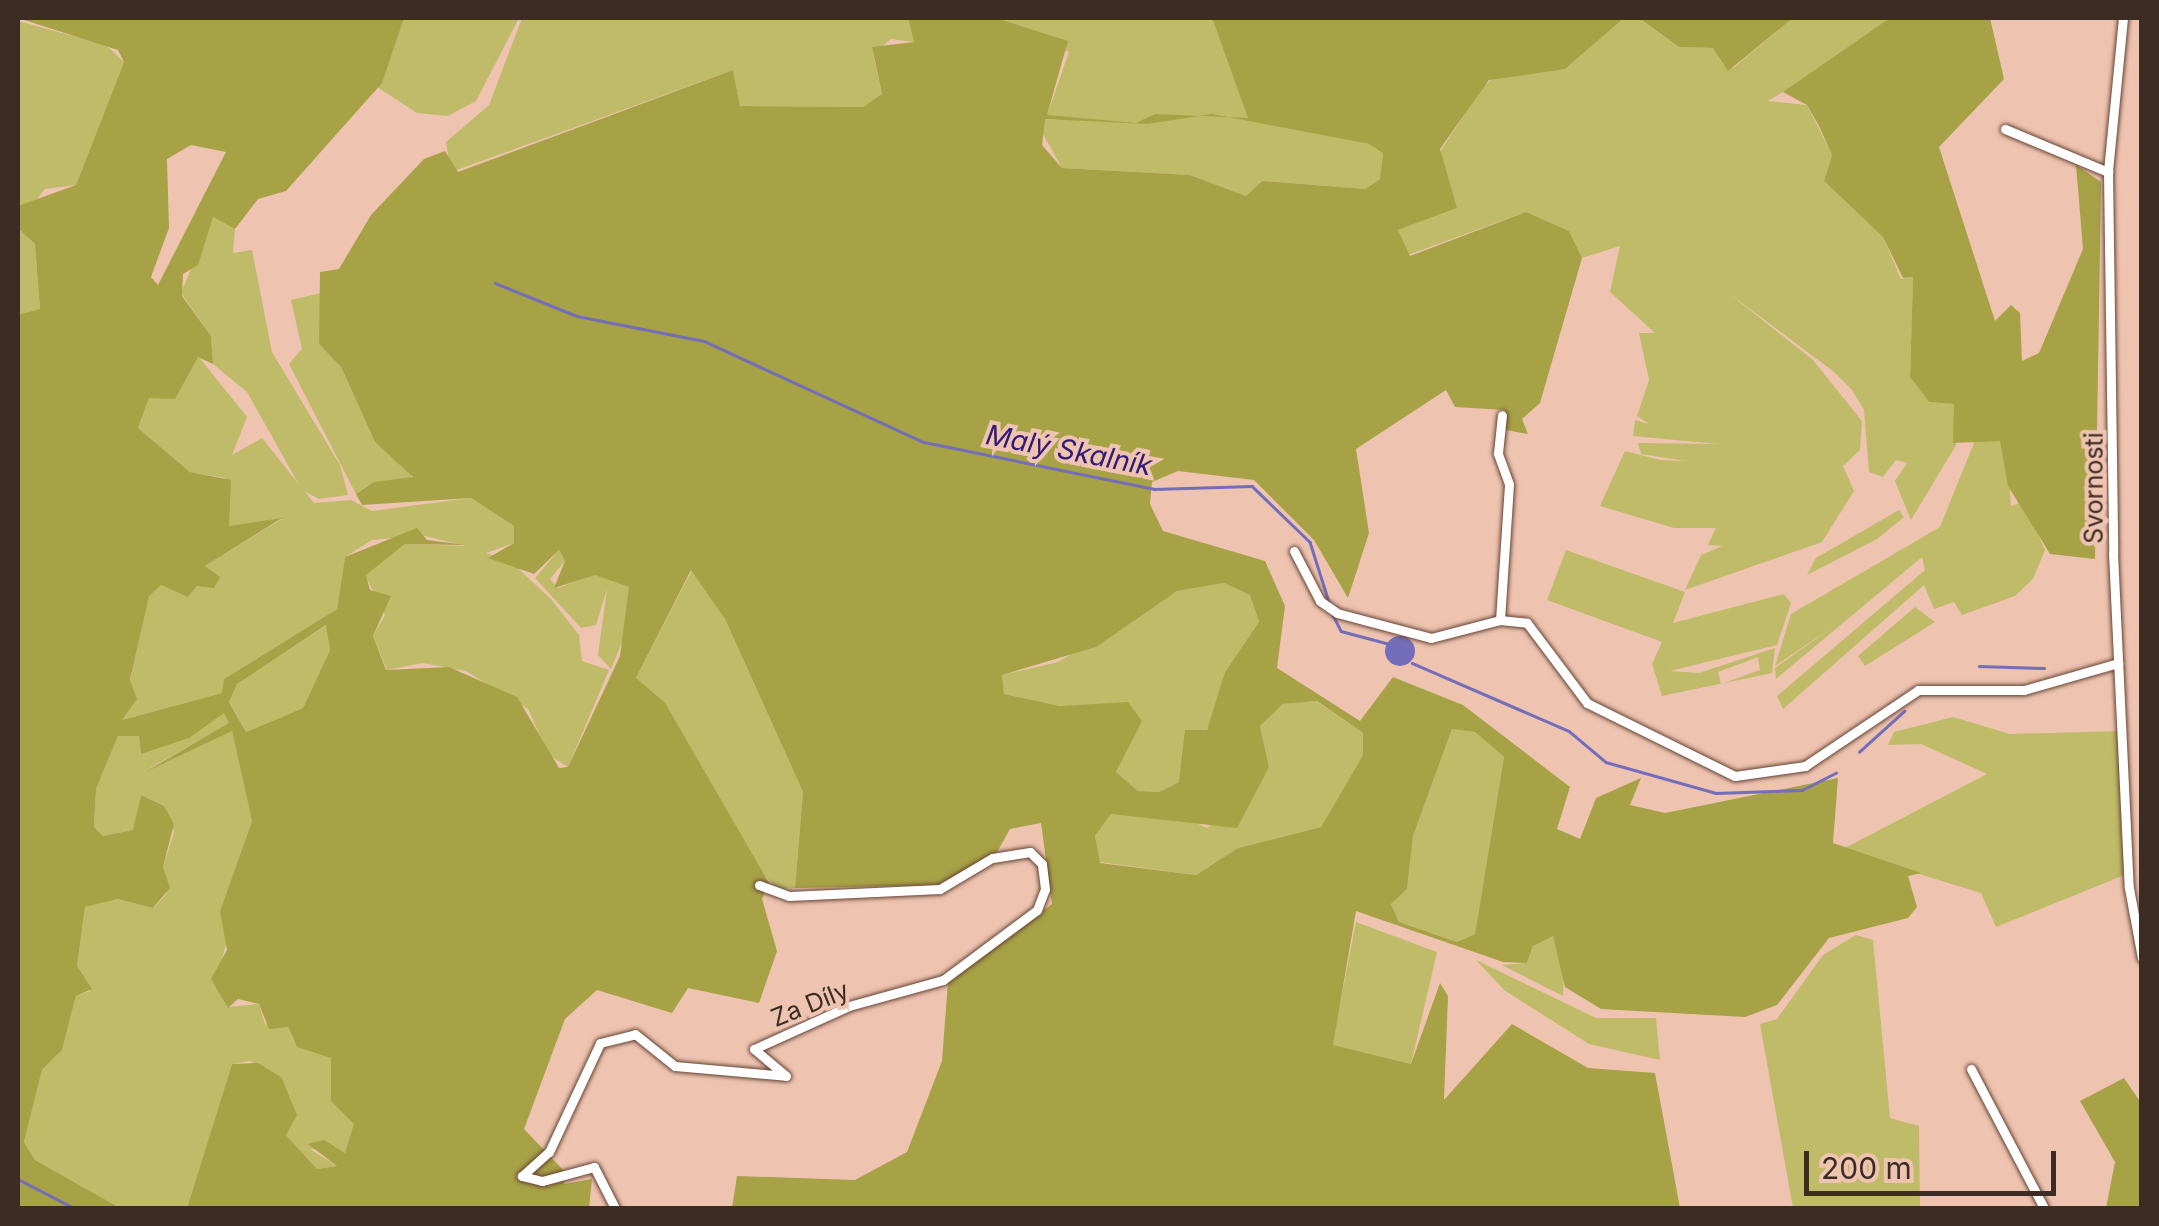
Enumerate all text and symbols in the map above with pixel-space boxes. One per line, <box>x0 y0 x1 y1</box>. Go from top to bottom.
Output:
water label: Malý Skalník <box>983 417 1155 483</box>
street label: Svornosti <box>2079 432 2109 544</box>
street label: Za Díly <box>767 975 853 1033</box>
scale bar <box>1809 1131 2062 1193</box>
text: 200 m <box>1821 1150 1912 1186</box>

